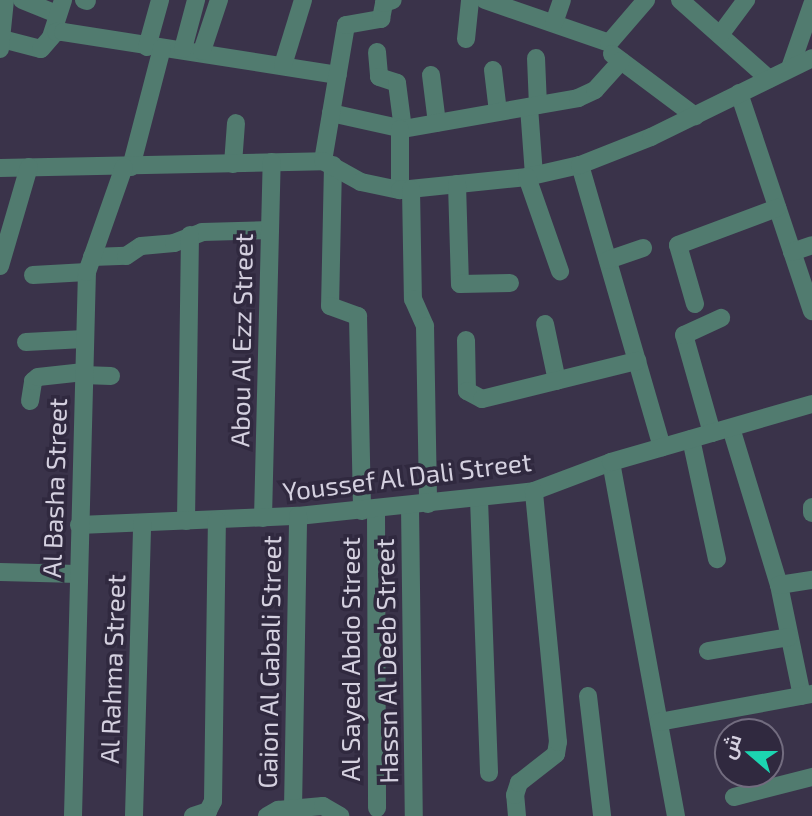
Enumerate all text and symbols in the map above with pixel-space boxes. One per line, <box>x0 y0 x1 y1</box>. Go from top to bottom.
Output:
street label: Abou Al Ezz Street <box>224 232 258 448</box>
street label: Al Basha Street <box>35 397 73 579</box>
street label: Youssef Al Dali Street <box>280 445 534 507</box>
street label: Gaion Al Gabali Street <box>251 535 287 789</box>
street label: Al Sayed Abdo Street <box>334 536 366 782</box>
street label: Hassn Al Deeb Street <box>368 537 404 785</box>
street label: Al Rahma Street <box>93 573 131 765</box>
north arrow <box>714 718 784 788</box>
text: ش <box>716 731 746 762</box>

